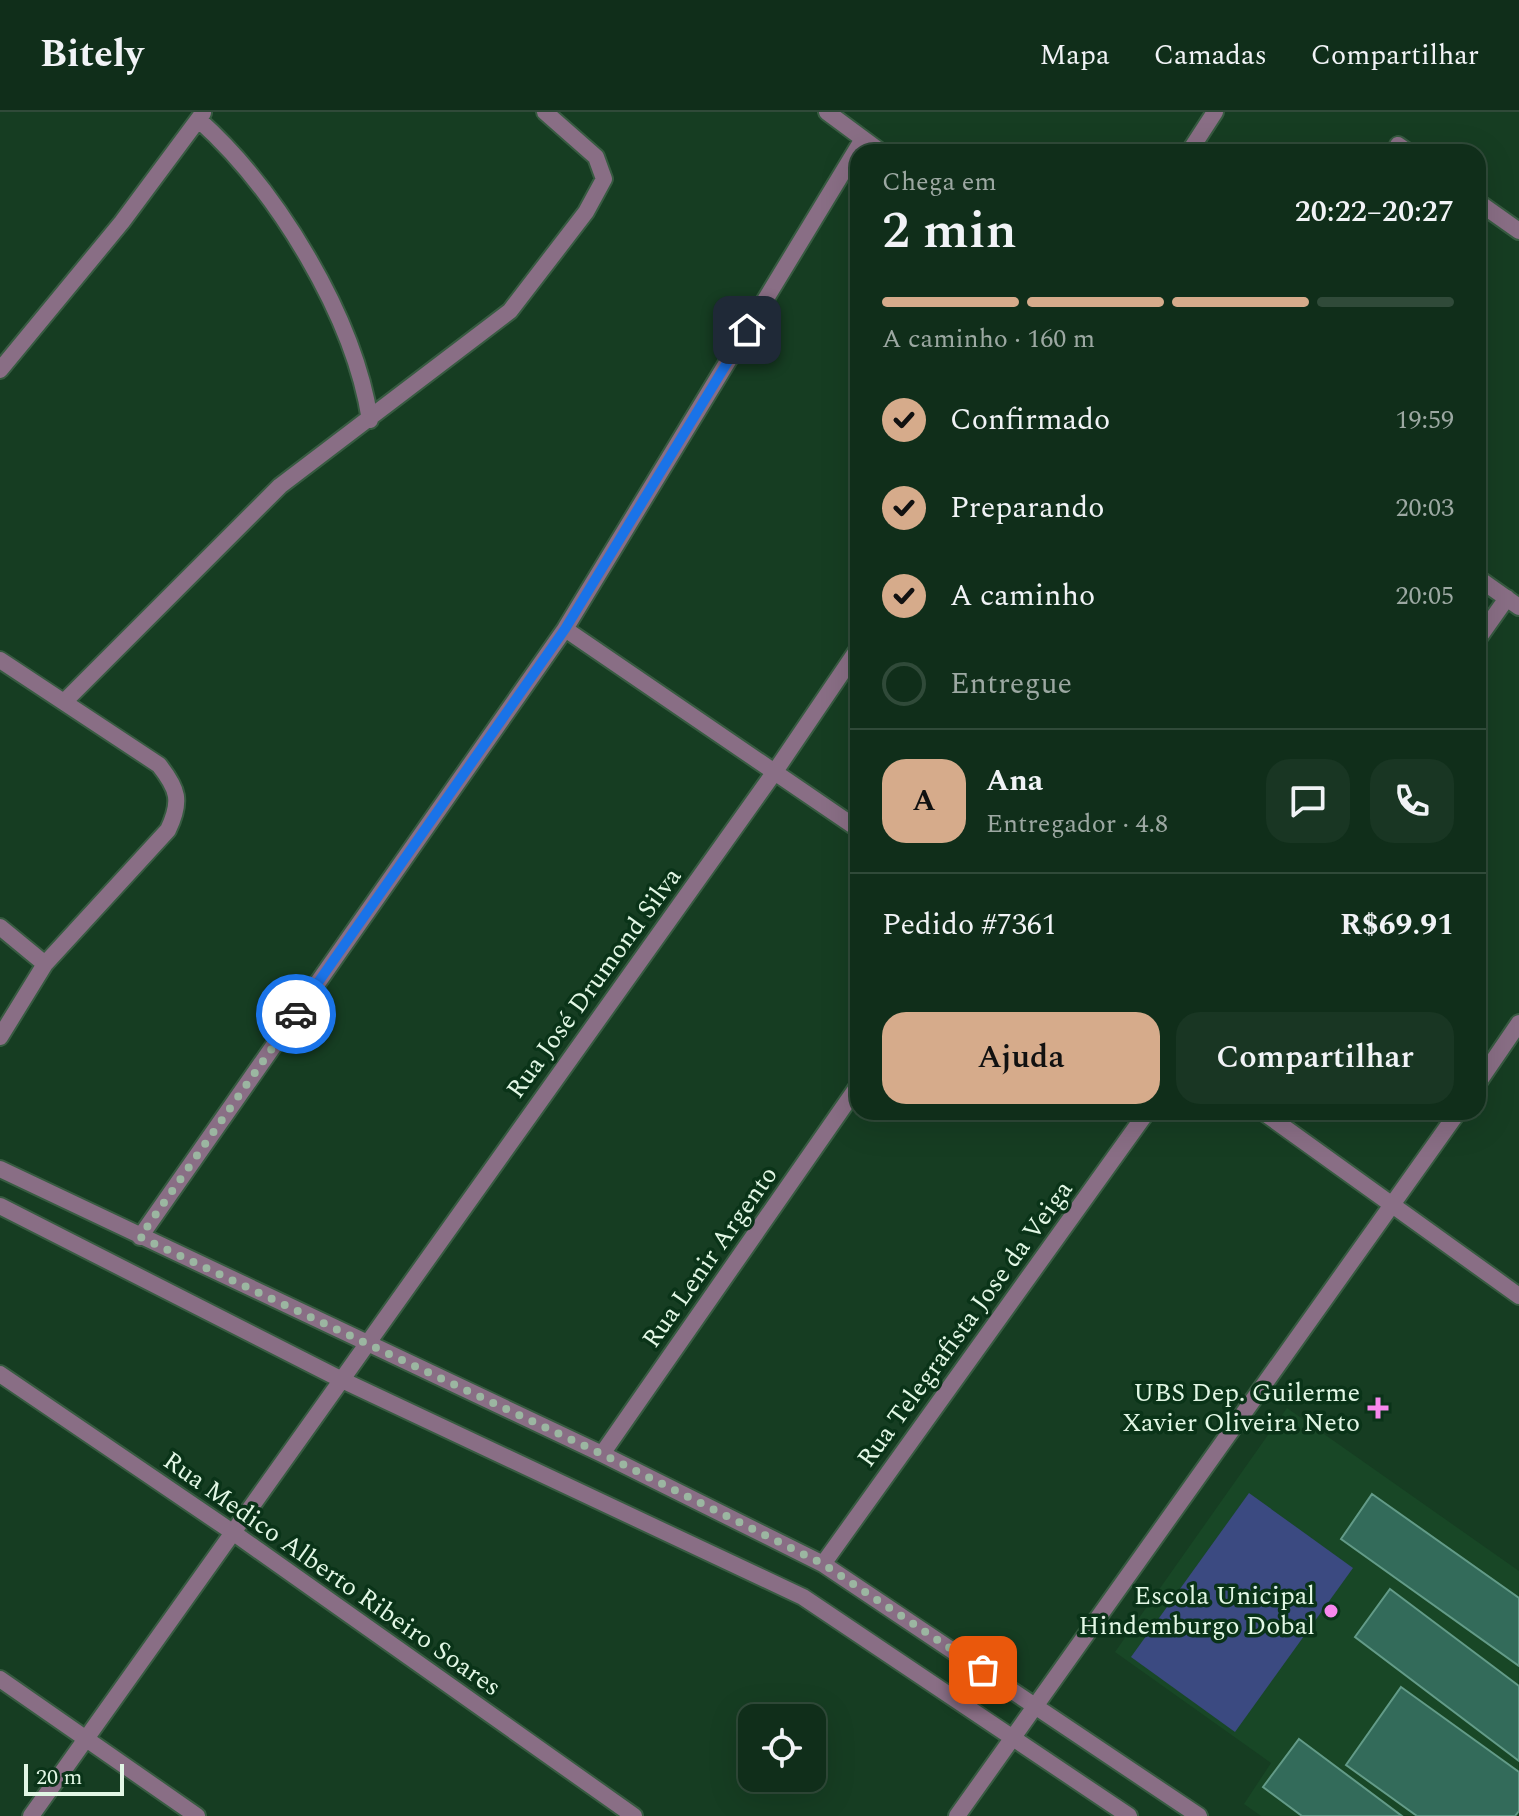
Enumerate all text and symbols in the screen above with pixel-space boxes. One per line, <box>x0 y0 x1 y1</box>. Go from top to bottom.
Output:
text: Bitely <box>40 26 143 84</box>
text: Mapa <box>1039 34 1110 77</box>
text: Camadas <box>1154 34 1267 77</box>
text: Compartilhar <box>1311 34 1479 77</box>
text: Chega em <box>882 162 997 202</box>
text: 20:22–20:27 <box>1295 189 1454 235</box>
text: 2 min <box>882 192 1017 271</box>
pin <box>713 296 781 364</box>
icon: home <box>725 308 769 352</box>
text: A caminho · 160 m <box>882 319 1095 359</box>
text: Confirmado <box>950 397 1110 443</box>
icon: check <box>882 398 926 442</box>
text: 19:59 <box>1395 400 1454 440</box>
text: Preparando <box>950 485 1104 531</box>
icon: check <box>882 486 926 530</box>
text: 20:03 <box>1395 488 1454 528</box>
text: A caminho <box>950 573 1095 619</box>
icon: check <box>882 574 926 618</box>
text: 20:05 <box>1395 576 1454 616</box>
text: Entregue <box>950 661 1072 707</box>
text: Ana <box>986 758 1043 804</box>
button: chat <box>1266 759 1350 843</box>
button: phone <box>1370 759 1454 843</box>
text: A <box>912 778 936 824</box>
text: Entregador · 4.8 <box>986 804 1168 844</box>
street label: Rua José Drumond Silva <box>496 859 692 1107</box>
text: Pedido #7361 <box>882 902 1057 948</box>
text: R$69.91 <box>1340 902 1454 948</box>
courier <box>256 974 336 1054</box>
icon: car <box>274 992 318 1036</box>
button: Ajuda <box>882 1012 1160 1104</box>
button: Compartilhar <box>1176 1012 1454 1104</box>
street label: Rua Lenir Argento <box>632 1158 788 1356</box>
street label: Rua Telegrafista Jose da Veiga <box>847 1172 1083 1476</box>
place label: UBS Dep. Guilerme Xavier Oliveira Neto <box>1122 1373 1360 1443</box>
marker: UBS Dep. Guilerme Xavier Oliveira Neto <box>1367 1397 1389 1419</box>
street label: Rua Medico Alberto Ribeiro Soares <box>155 1441 509 1707</box>
place label: Escola Unicipal Hindemburgo Dobal <box>1079 1576 1315 1646</box>
marker: Escola Unicipal Hindemburgo Dobal <box>1322 1602 1340 1620</box>
pin <box>949 1636 1017 1704</box>
icon: bag <box>961 1648 1005 1692</box>
map controls <box>738 1704 826 1792</box>
button: locate <box>738 1704 826 1792</box>
scale bar <box>24 1760 124 1796</box>
text: 20 m <box>36 1761 82 1794</box>

